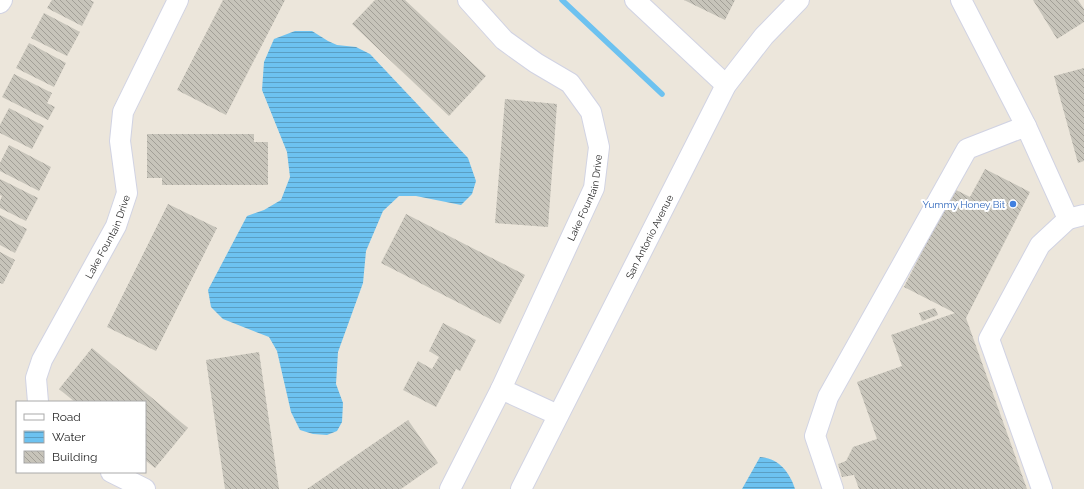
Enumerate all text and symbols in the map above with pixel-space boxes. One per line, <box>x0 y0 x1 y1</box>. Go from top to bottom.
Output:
street label: Lake Fountain Drive <box>565 154 604 242</box>
street label: Lake Fountain Drive <box>83 193 132 280</box>
street label: San Antonio Avenue <box>623 193 675 280</box>
place label: Yummy Honey Bit <box>922 199 1006 210</box>
marker: Yummy Honey Bit <box>1008 199 1018 209</box>
legend <box>16 401 146 473</box>
text: Road <box>52 410 81 424</box>
text: Water <box>52 430 86 444</box>
text: Building <box>52 450 98 464</box>

